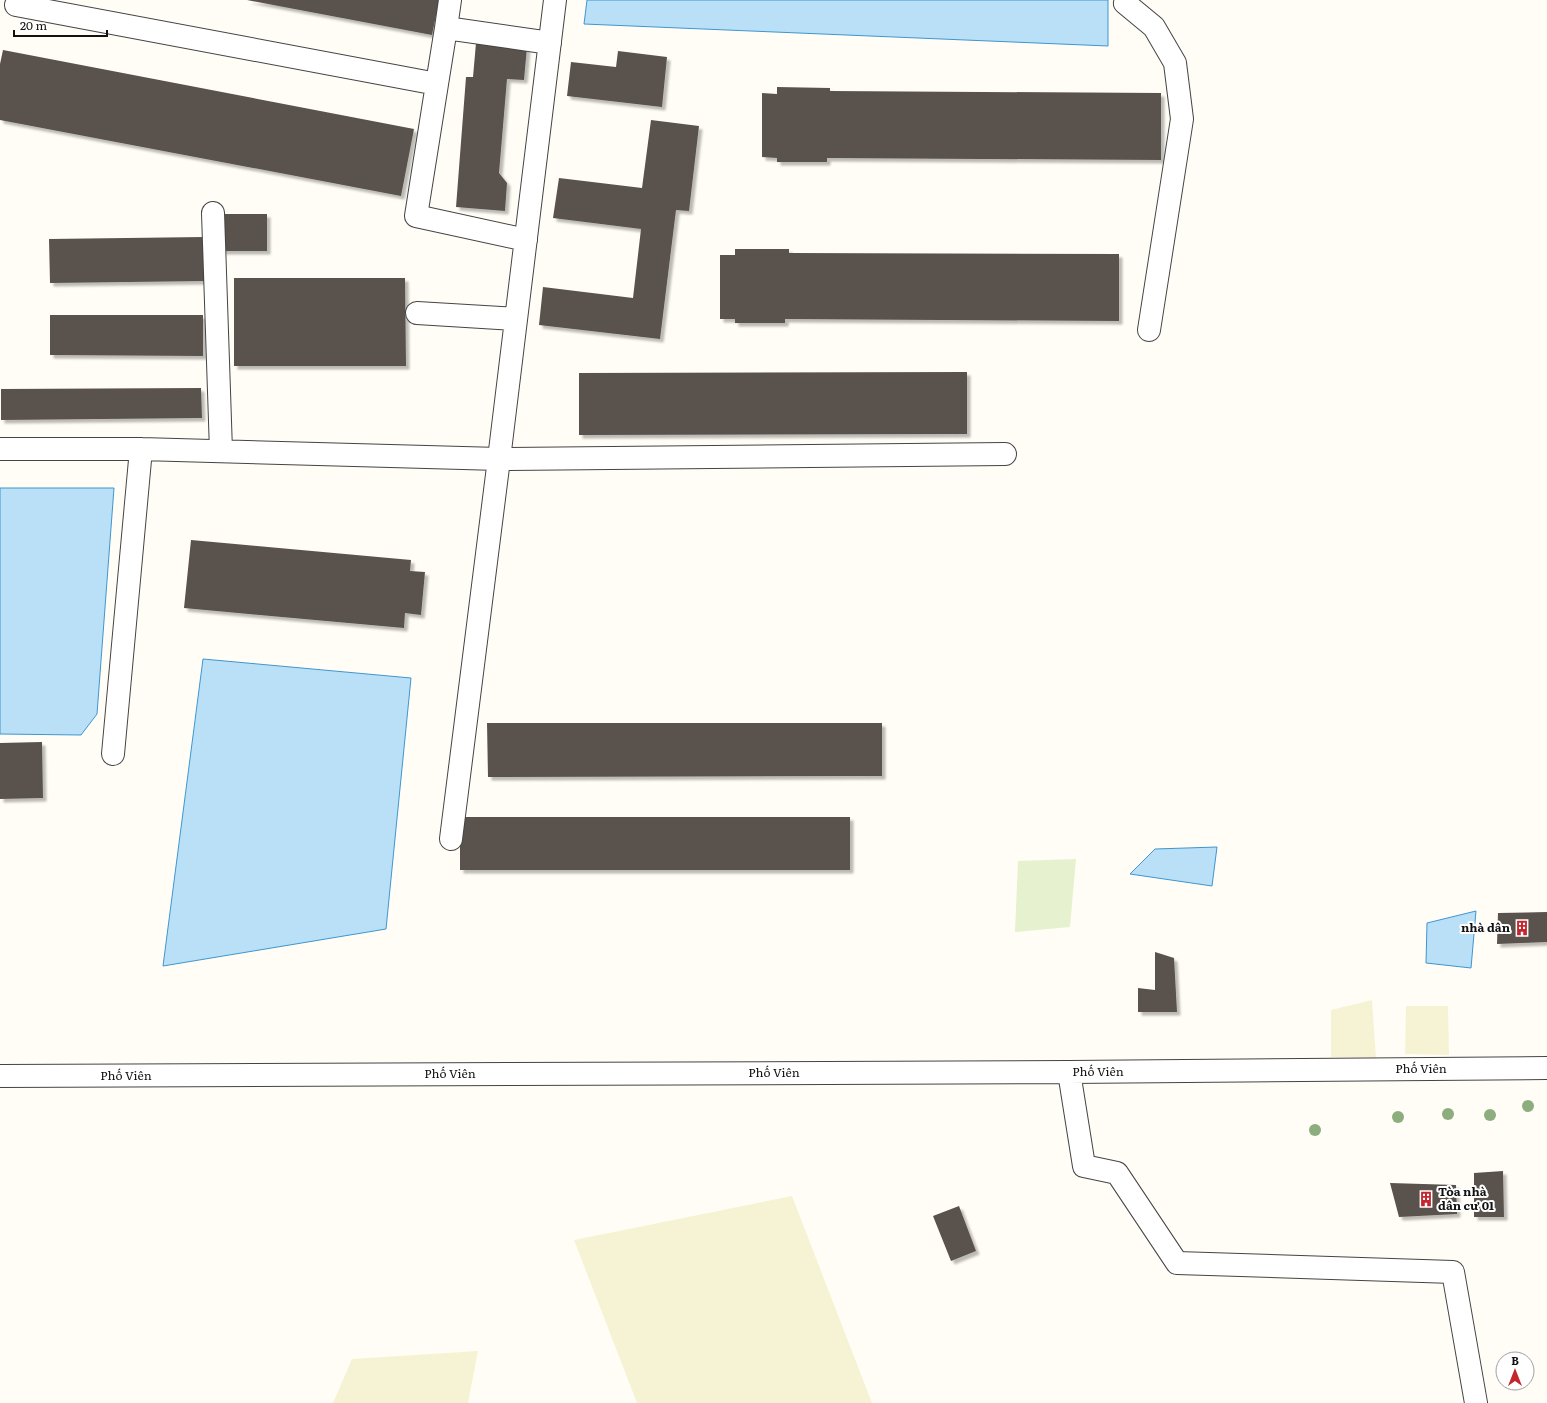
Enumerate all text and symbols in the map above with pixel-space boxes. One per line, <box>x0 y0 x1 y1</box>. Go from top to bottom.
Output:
scale bar <box>14 12 107 38</box>
text: 20 m <box>20 16 47 34</box>
place label: nhà dân <box>1461 918 1511 936</box>
building icon: nhà dân <box>1513 919 1531 937</box>
street label: Phố Viên <box>1395 1059 1447 1077</box>
street label: Phố Viên <box>1072 1062 1124 1080</box>
street label: Phố Viên <box>748 1063 800 1081</box>
street label: Phố Viên <box>424 1064 476 1082</box>
street label: Phố Viên <box>100 1066 152 1084</box>
place label: Tòa nhà dân cư 01 <box>1438 1182 1494 1214</box>
building icon: Tòa nhà dân cư 01 <box>1417 1190 1435 1208</box>
north arrow <box>1495 1351 1535 1391</box>
text: B <box>1511 1352 1519 1368</box>

